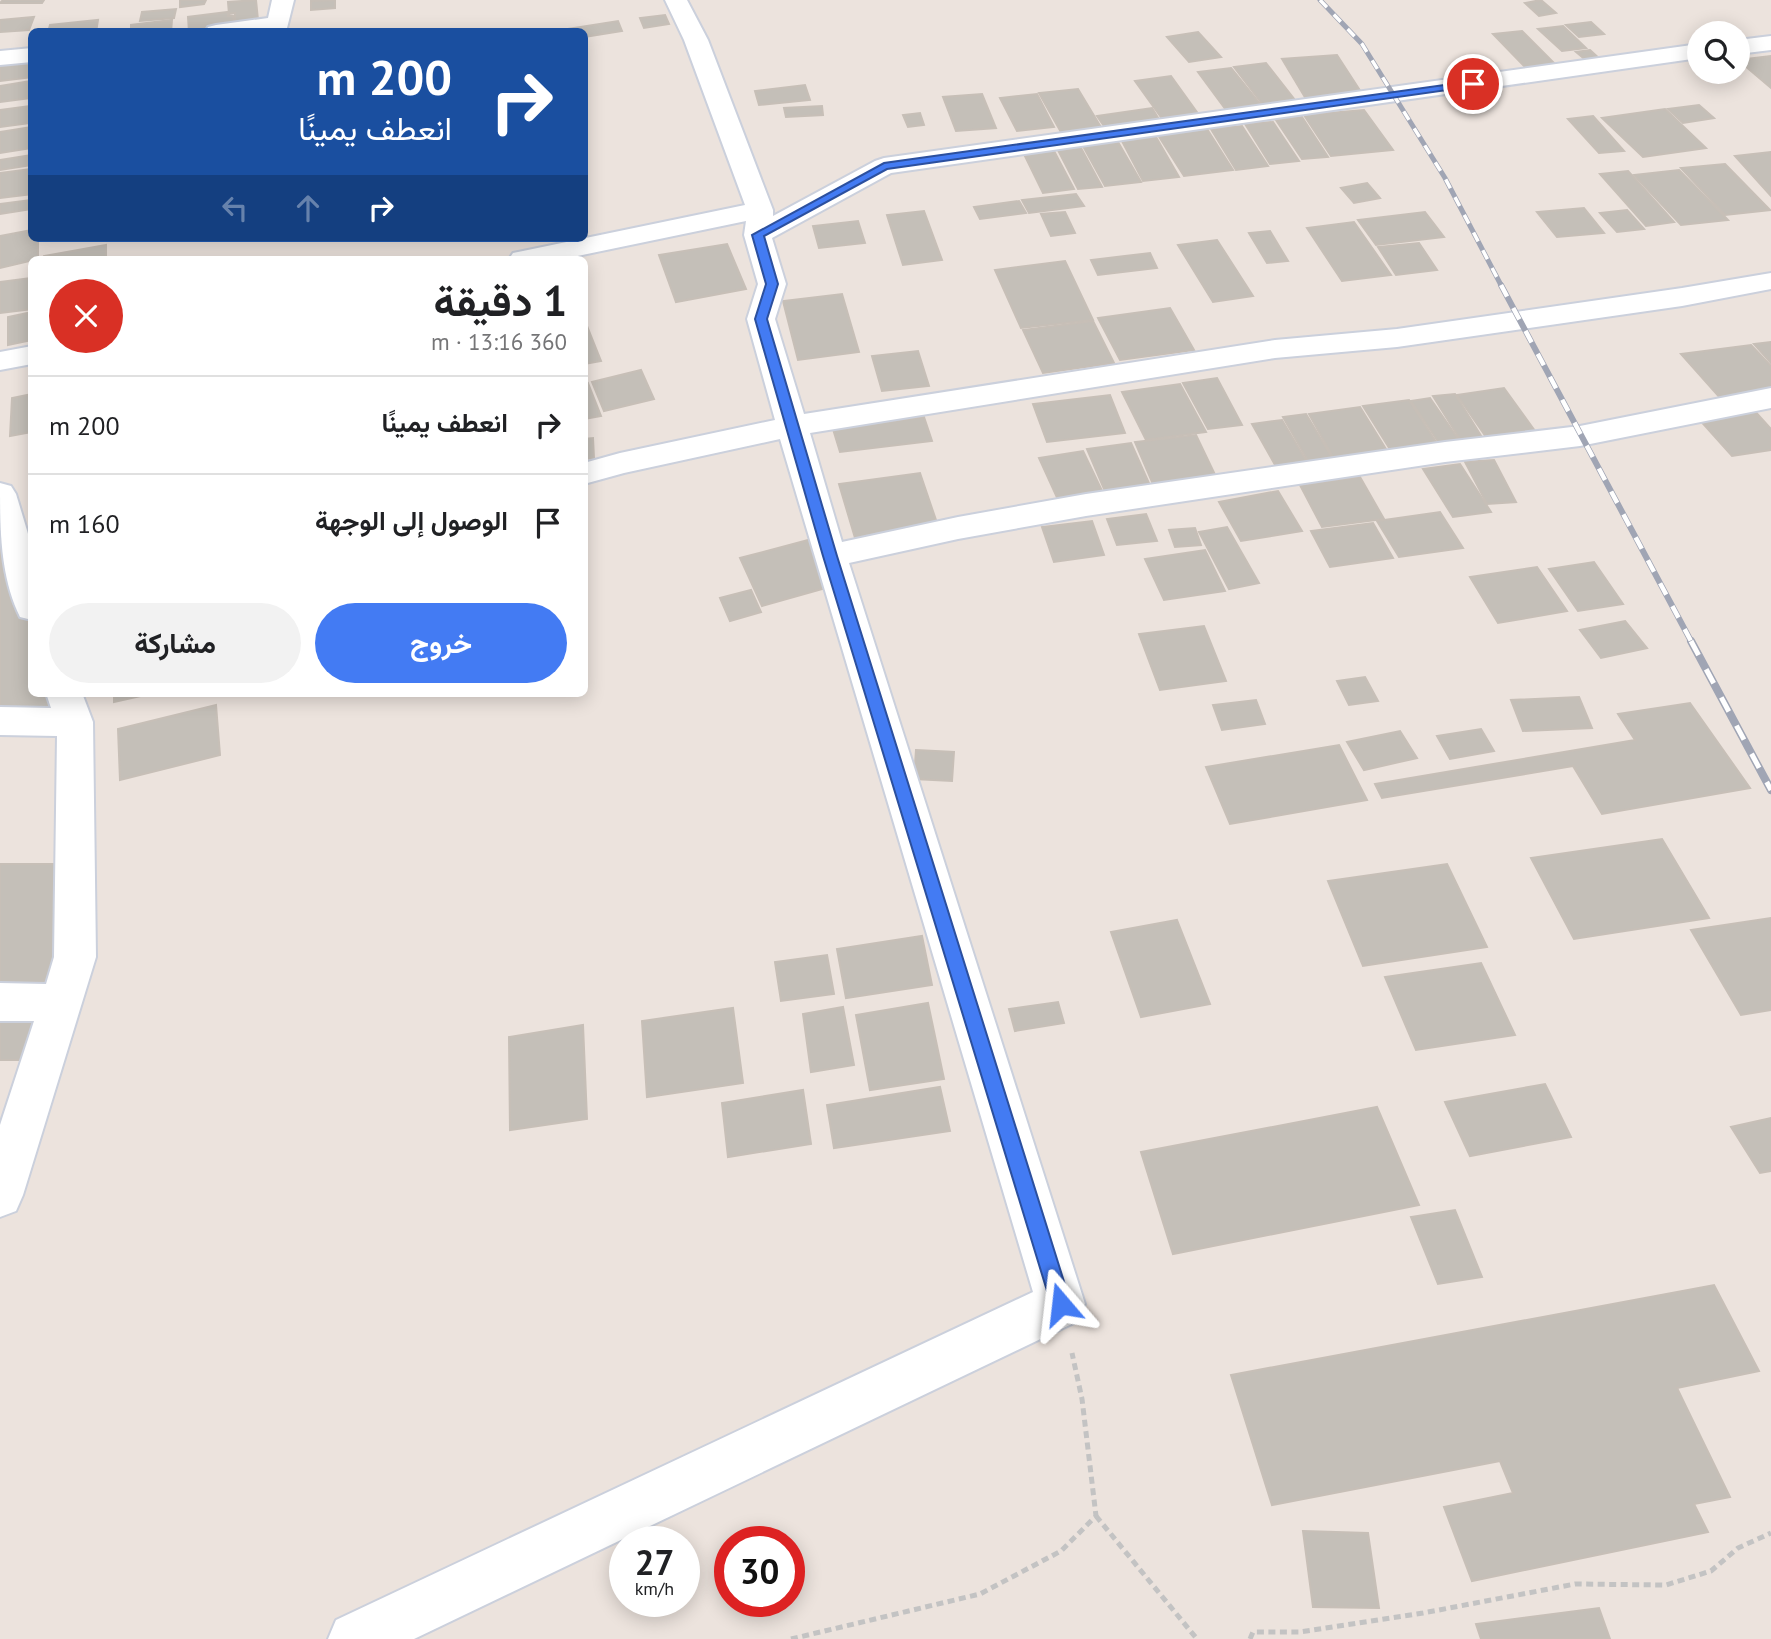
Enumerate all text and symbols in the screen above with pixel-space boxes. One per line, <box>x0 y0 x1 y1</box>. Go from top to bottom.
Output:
map controls <box>1687 21 1750 84</box>
button: search <box>1687 21 1750 84</box>
text: 200 m <box>317 45 452 109</box>
pin <box>1443 54 1503 114</box>
icon: right <box>476 56 567 147</box>
icon: arrive <box>1454 65 1492 103</box>
text: انعطف يمينًا <box>298 107 452 149</box>
icon: left <box>216 189 254 227</box>
icon: ahead <box>289 189 327 227</box>
icon: right <box>362 189 400 227</box>
text: 1 دقيقة <box>434 273 567 328</box>
button: close <box>49 279 123 353</box>
text: 360 m · 13:16 <box>431 327 567 356</box>
text: انعطف يمينًا <box>382 406 508 439</box>
icon: right <box>529 406 567 444</box>
text: 200 m <box>49 409 120 442</box>
text: الوصول إلى الوجهة <box>315 504 508 537</box>
icon: arrive <box>529 504 567 542</box>
text: 160 m <box>49 507 120 540</box>
button: مشاركة <box>49 603 301 683</box>
button: خروج <box>315 603 567 683</box>
position arrow <box>1024 1267 1098 1341</box>
speed limit sign: 30 <box>714 1526 805 1617</box>
text: 27 <box>635 1539 674 1585</box>
text: km/h <box>635 1577 674 1600</box>

